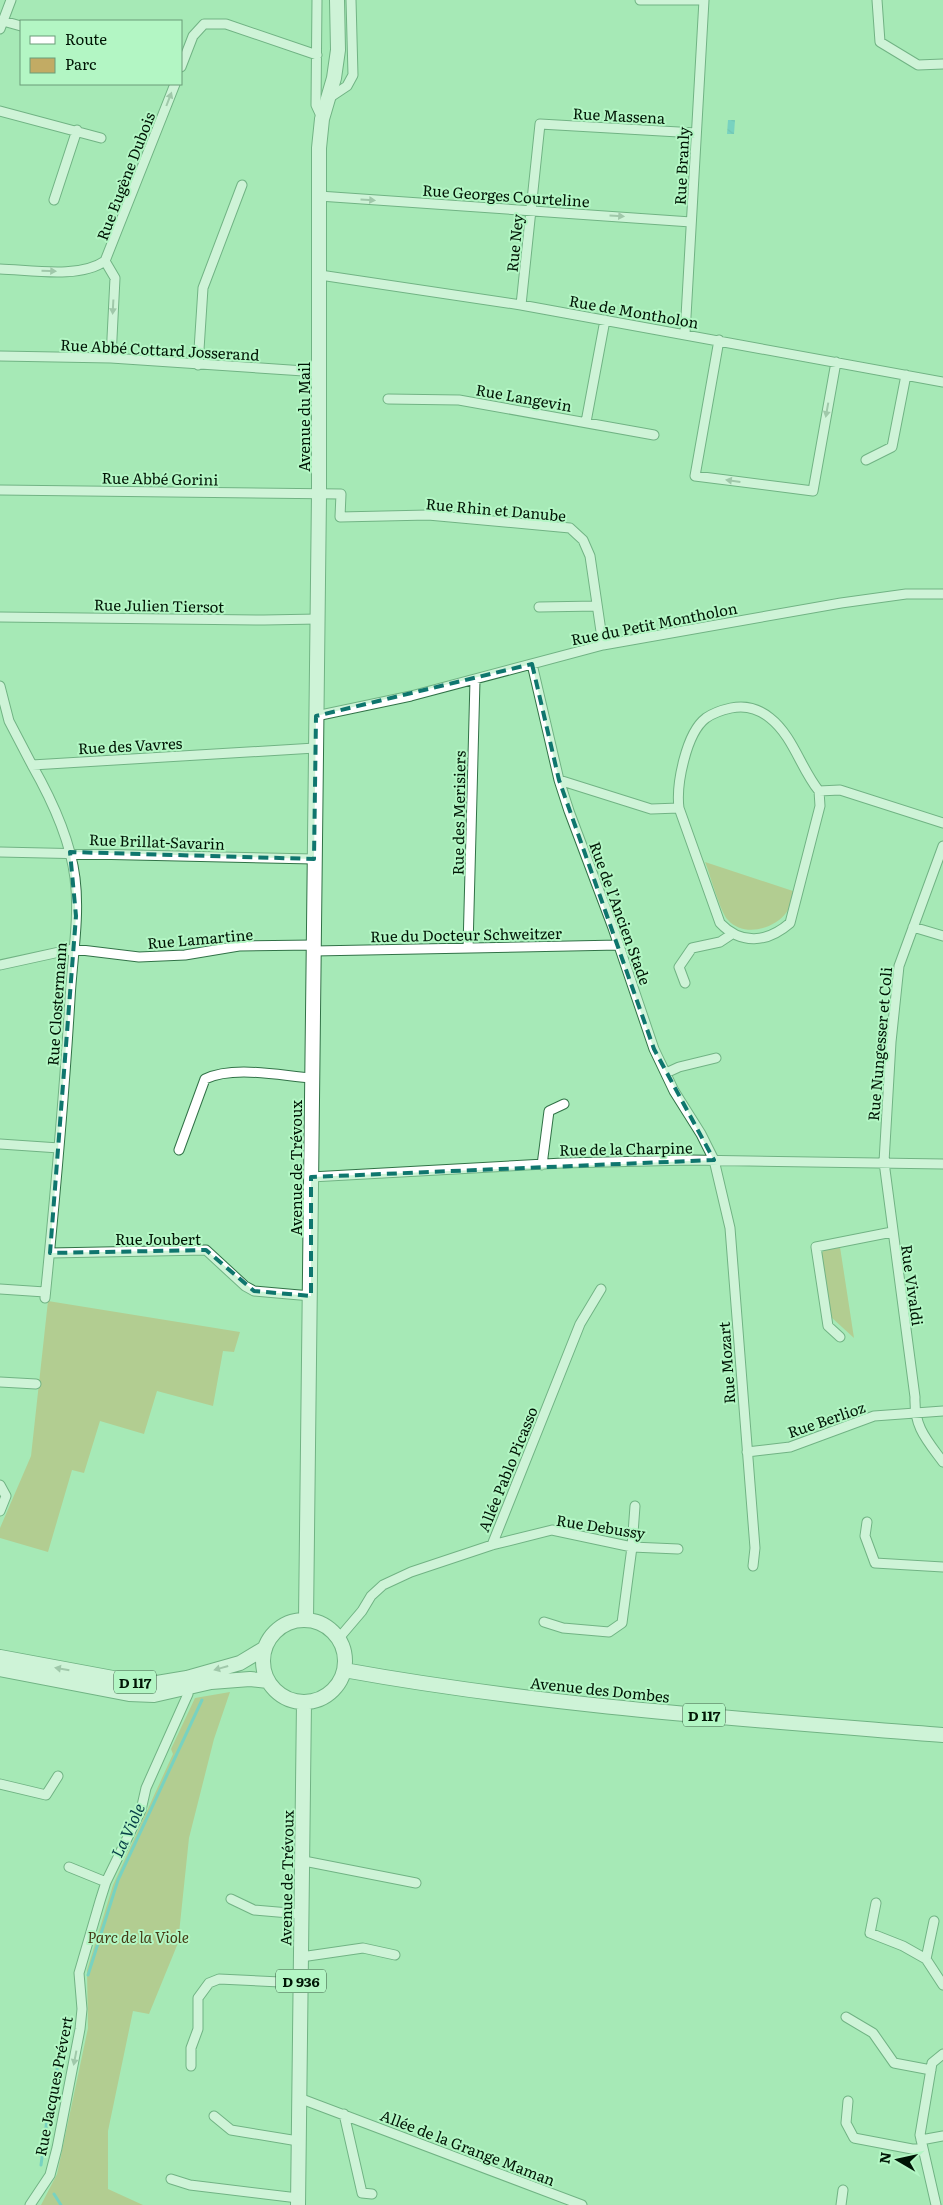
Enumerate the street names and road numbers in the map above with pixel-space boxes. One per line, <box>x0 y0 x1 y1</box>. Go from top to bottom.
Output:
street label: Rue Massena <box>572 101 667 129</box>
street label: Rue Eugène Dubois <box>90 108 160 244</box>
street label: Rue Branly <box>667 126 695 206</box>
street label: Rue Georges Courteline <box>422 178 591 212</box>
street label: Rue Ney <box>500 212 529 273</box>
street label: Rue de Montholon <box>567 288 701 334</box>
street label: Rue Abbé Cottard Josserand <box>60 332 260 366</box>
street label: Avenue du Mail <box>292 362 315 472</box>
street label: Rue Langevin <box>474 377 574 417</box>
street label: Rue Abbé Gorini <box>101 465 219 491</box>
street label: Rue Rhin et Danube <box>425 491 567 527</box>
street label: Rue Julien Tiersot <box>94 592 224 618</box>
street label: Rue du Petit Montholon <box>569 596 739 650</box>
street label: Rue des Vavres <box>77 731 183 759</box>
street label: Rue des Merisiers <box>445 750 471 876</box>
street label: Rue Brillat-Savarin <box>89 827 225 855</box>
street label: Rue de l’Ancien Stade <box>584 838 658 988</box>
street label: Rue du Docteur Schweitzer <box>370 921 562 947</box>
street label: Rue Lamartine <box>146 922 254 954</box>
street label: Rue Clostermann <box>40 941 72 1067</box>
street label: Rue Nungesser et Coli <box>861 966 897 1122</box>
street label: Avenue de Trévoux <box>284 1100 307 1236</box>
street label: Rue de la Charpine <box>559 1135 693 1161</box>
street label: Rue Joubert <box>115 1227 201 1250</box>
street label: Rue Vivaldi <box>896 1243 930 1327</box>
street label: Rue Mozart <box>712 1321 740 1405</box>
street label: Rue Berlioz <box>784 1395 868 1443</box>
street label: Allée Pablo Picasso <box>471 1403 543 1535</box>
street label: Rue Debussy <box>555 1508 648 1544</box>
road number: D 117 <box>114 1670 156 1694</box>
street label: Avenue des Dombes <box>529 1670 671 1708</box>
road number: D 117 <box>683 1704 725 1726</box>
street label: Avenue de Trévoux <box>273 1809 299 1946</box>
road number: D 936 <box>276 1970 326 1992</box>
street label: Rue Jacques Prévert <box>28 2014 78 2158</box>
street label: Allée de la Grange Maman <box>377 2103 559 2191</box>

